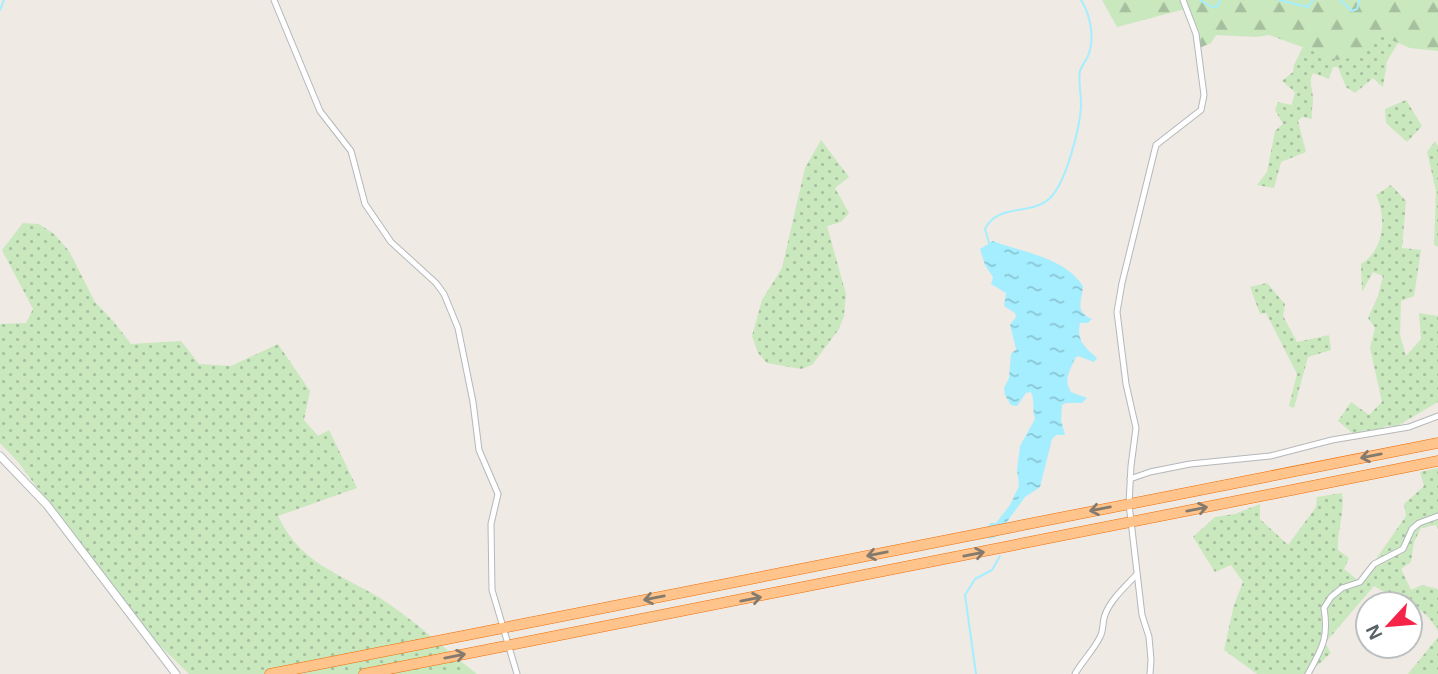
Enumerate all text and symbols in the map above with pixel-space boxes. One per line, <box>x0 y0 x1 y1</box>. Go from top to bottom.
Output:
one-way arrow <box>1360 449 1383 463</box>
one-way arrow <box>1185 502 1208 516</box>
one-way arrow <box>1089 503 1112 517</box>
one-way arrow <box>866 547 889 561</box>
one-way arrow <box>962 547 985 560</box>
north arrow <box>1354 590 1424 660</box>
one-way arrow <box>739 591 762 605</box>
one-way arrow <box>643 592 666 606</box>
text: N <box>1362 621 1387 643</box>
one-way arrow <box>443 648 466 662</box>

